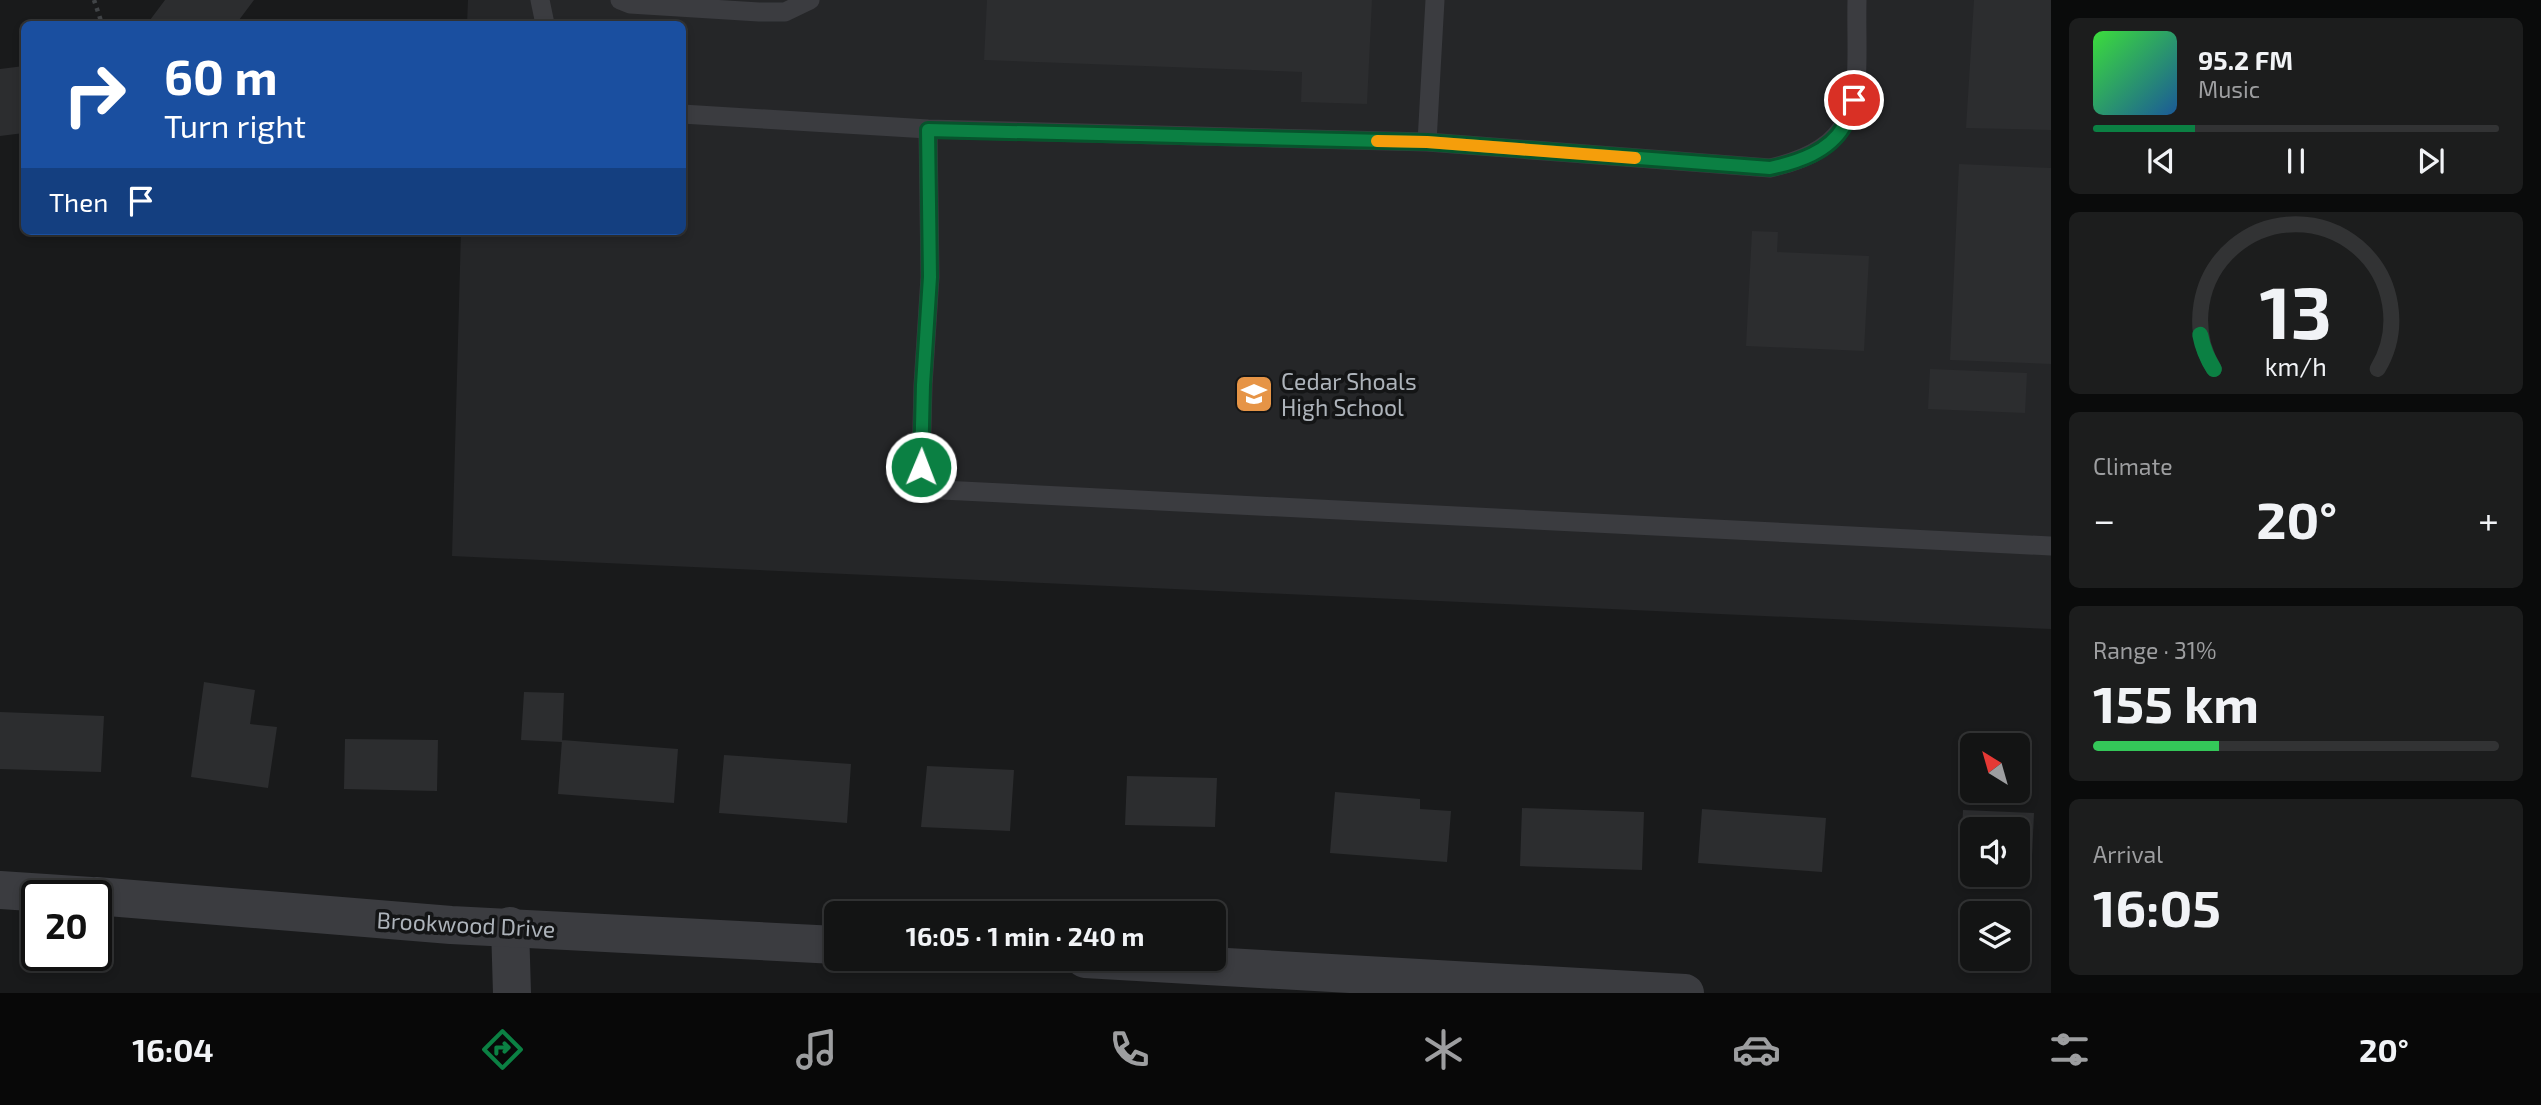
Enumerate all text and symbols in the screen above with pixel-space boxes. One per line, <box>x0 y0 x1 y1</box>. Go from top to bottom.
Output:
text: 95.2 FM <box>2198 44 2293 75</box>
text: 60 m <box>164 46 278 105</box>
icon: right <box>49 49 140 140</box>
pin <box>1824 70 1884 130</box>
text: Music <box>2198 75 2260 103</box>
icon: arrive <box>1835 81 1873 119</box>
text: Turn right <box>164 106 306 144</box>
icon: previous <box>2142 142 2180 180</box>
icon: pause <box>2277 142 2315 180</box>
icon: next <box>2412 142 2450 180</box>
icon: arrive <box>122 182 160 220</box>
text: Then <box>49 186 108 217</box>
text: 13 <box>2260 266 2332 354</box>
text: km/h <box>2265 351 2327 381</box>
place label: Cedar Shoals High School <box>1281 367 1417 421</box>
school or university icon: Cedar Shoals High School <box>1233 373 1275 415</box>
position arrow <box>884 430 958 504</box>
text: Climate <box>2093 452 2173 480</box>
text: 20° <box>2256 487 2337 549</box>
text: − <box>2093 496 2115 542</box>
text: + <box>2478 496 2499 542</box>
text: Range · 31% <box>2093 636 2217 664</box>
text: 155 km <box>2093 671 2259 733</box>
north arrow <box>1960 733 2030 803</box>
map controls <box>1960 733 2030 971</box>
button: sound <box>1960 817 2030 887</box>
text: Arrival <box>2093 840 2163 868</box>
text: 16:05 <box>2093 875 2221 937</box>
speed limit sign: 20 <box>21 880 112 971</box>
button: layers <box>1960 901 2030 971</box>
street label: Brookwood Drive <box>376 905 556 943</box>
text: 16:05 · 1 min · 240 m <box>906 920 1144 951</box>
icon: directions <box>478 1025 527 1074</box>
icon: music <box>792 1025 841 1074</box>
icon: phone <box>1105 1025 1154 1074</box>
icon: climate <box>1419 1025 1468 1074</box>
icon: car <box>1732 1025 1781 1074</box>
icon: filters <box>2045 1025 2094 1074</box>
text: 16:04 <box>132 1030 214 1068</box>
text: 20° <box>2359 1030 2409 1068</box>

